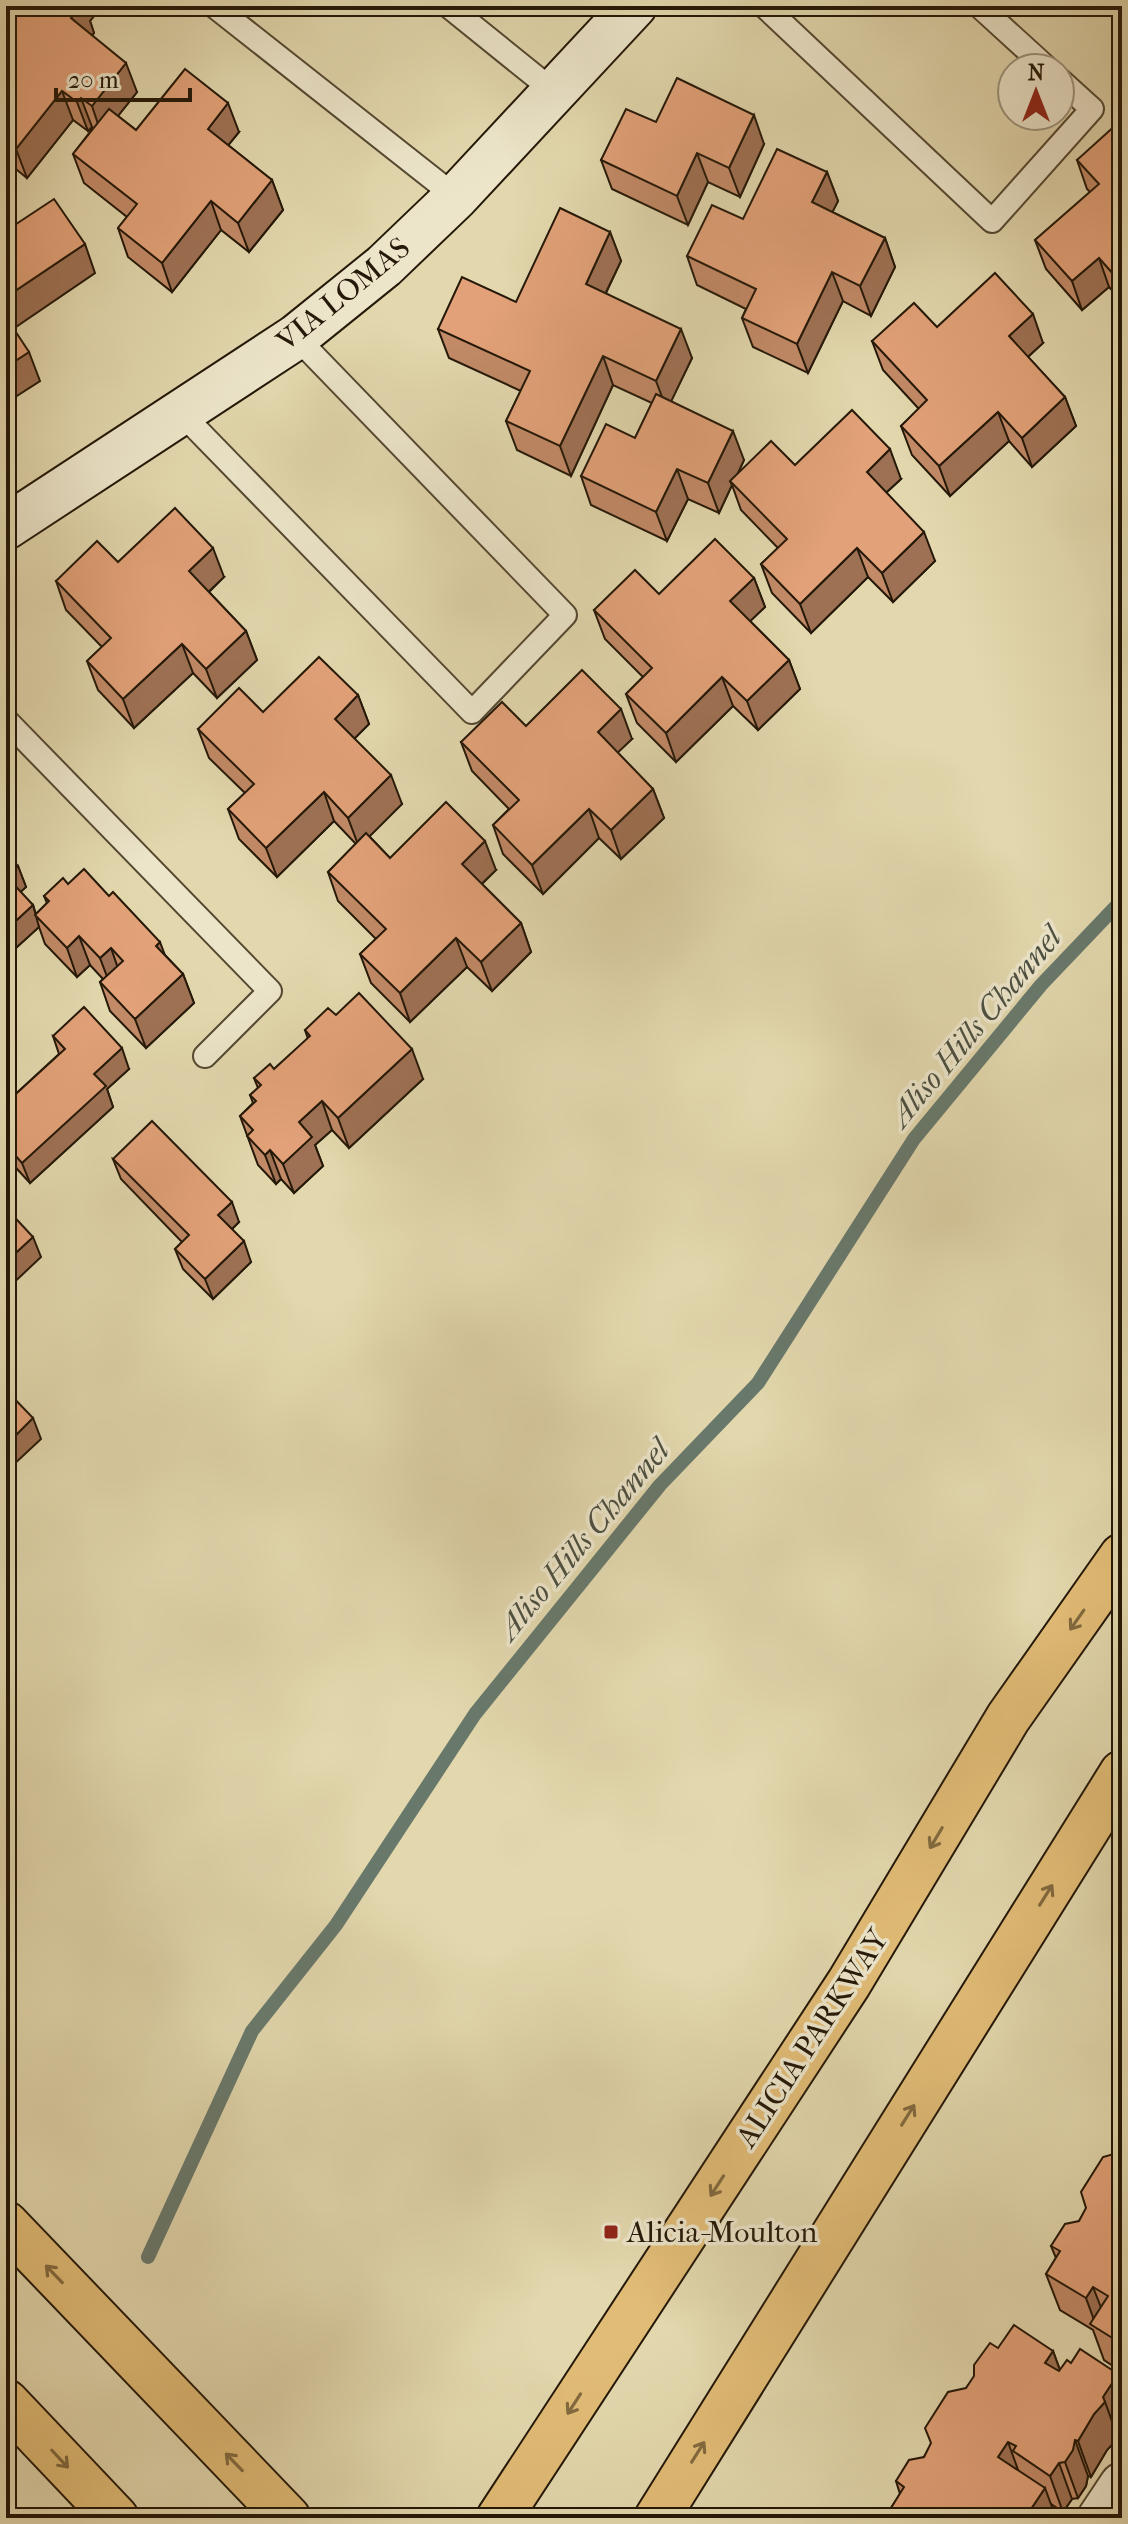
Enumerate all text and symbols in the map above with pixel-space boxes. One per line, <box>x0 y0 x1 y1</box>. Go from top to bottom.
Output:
scale bar <box>56 52 190 102</box>
north arrow <box>996 52 1076 132</box>
text: N <box>1028 60 1045 86</box>
text: 20 m <box>68 66 119 94</box>
street label: VIA LOMAS <box>269 230 417 359</box>
water label: Aliso Hills Channel <box>879 917 1071 1136</box>
water label: Aliso Hills Channel <box>487 1430 679 1649</box>
one-way arrow <box>1069 1608 1085 1630</box>
one-way arrow <box>928 1826 944 1849</box>
one-way arrow <box>1037 1884 1054 1906</box>
street label: ALICIA PARKWAY <box>728 1922 897 2155</box>
one-way arrow <box>900 2104 916 2127</box>
one-way arrow <box>708 2174 724 2197</box>
place label: Alicia-Moulton <box>626 2215 818 2250</box>
marker: Alicia-Moulton <box>602 2223 620 2241</box>
one-way arrow <box>45 2265 64 2284</box>
one-way arrow <box>566 2392 582 2414</box>
one-way arrow <box>690 2441 706 2464</box>
one-way arrow <box>50 2448 68 2468</box>
one-way arrow <box>225 2453 244 2472</box>

